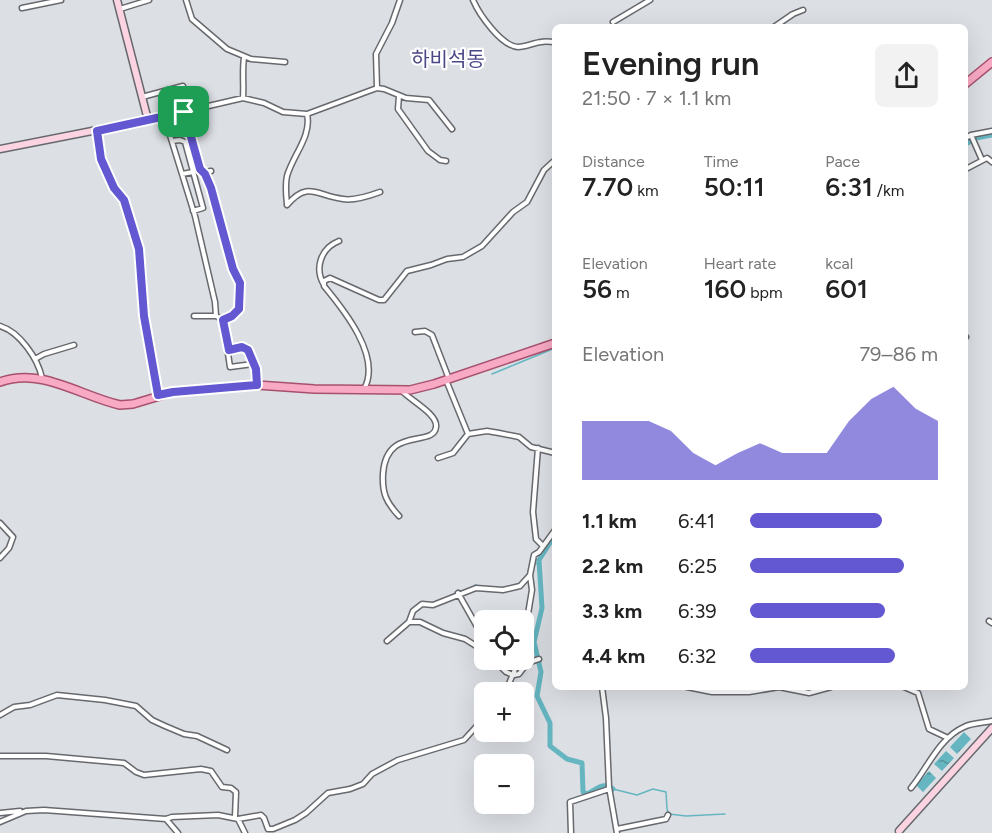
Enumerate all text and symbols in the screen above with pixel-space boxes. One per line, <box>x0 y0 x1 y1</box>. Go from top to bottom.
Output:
text: Evening run <box>582 44 759 83</box>
button: share <box>875 44 938 107</box>
district label: 하비석동 <box>411 47 485 71</box>
pin <box>158 86 209 137</box>
text: 21:50 · 7 × 1.1 km <box>582 86 731 110</box>
icon: arrive <box>167 95 200 128</box>
text: Distance <box>582 152 645 171</box>
text: Time <box>704 152 739 171</box>
text: Pace <box>825 152 860 171</box>
text: 7.70 <box>582 171 633 203</box>
text: 50:11 <box>704 171 765 203</box>
text: 6:31 <box>825 171 873 203</box>
text: km <box>633 181 659 200</box>
text: /km <box>873 181 904 200</box>
text: Elevation <box>582 254 648 273</box>
text: Heart rate <box>704 254 776 273</box>
text: kcal <box>825 254 853 273</box>
text: 56 <box>582 273 612 305</box>
text: 160 <box>704 273 746 305</box>
text: 601 <box>825 273 868 305</box>
text: m <box>612 283 630 302</box>
text: bpm <box>746 283 783 302</box>
text: Elevation <box>582 342 664 366</box>
text: 79–86 m <box>859 342 938 366</box>
text: 1.1 km <box>582 509 637 533</box>
text: 6:41 <box>678 509 715 533</box>
text: 2.2 km <box>582 554 643 578</box>
text: 6:25 <box>678 554 717 578</box>
text: 3.3 km <box>582 599 642 623</box>
text: 6:39 <box>678 599 717 623</box>
map controls <box>474 610 534 814</box>
button: locate <box>474 610 534 670</box>
text: 4.4 km <box>582 644 645 668</box>
text: 6:32 <box>678 644 716 668</box>
button: + <box>474 682 534 742</box>
button: − <box>474 754 534 814</box>

